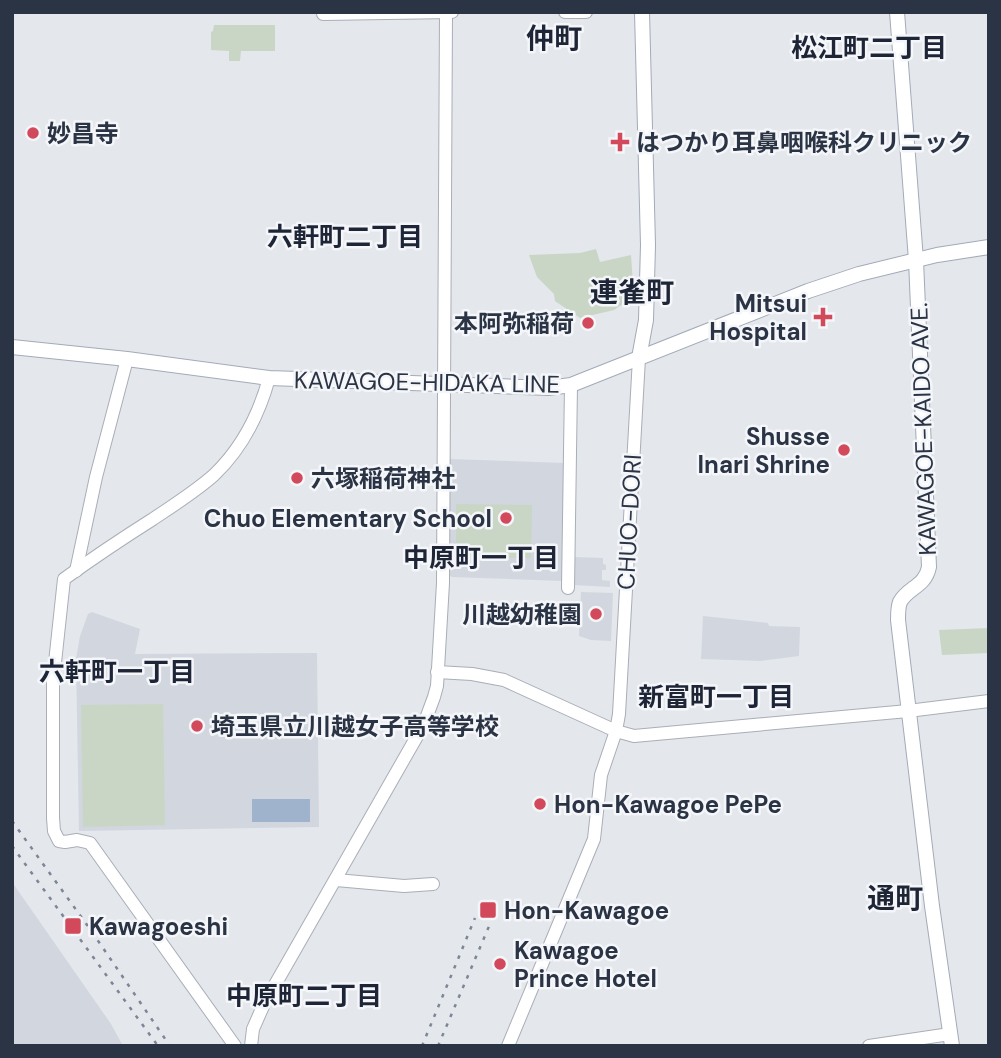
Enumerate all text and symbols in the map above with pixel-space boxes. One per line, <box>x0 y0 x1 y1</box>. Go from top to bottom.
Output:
district label: 仲町 <box>526 20 582 57</box>
district label: 松江町二丁目 <box>791 31 947 65</box>
place label: 妙昌寺 <box>47 118 119 149</box>
marker: 妙昌寺 <box>25 125 41 141</box>
place label: はつかり耳鼻咽喉科クリニック <box>636 127 972 158</box>
marker: はつかり耳鼻咽喉科クリニック <box>610 132 630 152</box>
district label: 六軒町二丁目 <box>267 220 423 254</box>
district label: 連雀町 <box>590 274 674 311</box>
place label: Mitsui Hospital <box>709 288 807 347</box>
street label: KAWAGOE-KAIDO AVE. <box>903 302 943 556</box>
marker: Mitsui Hospital <box>813 307 833 327</box>
place label: 本阿弥稲荷 <box>454 308 574 339</box>
marker: 本阿弥稲荷 <box>580 315 596 331</box>
street label: KAWAGOE-HIDAKA LINE <box>294 364 560 400</box>
place label: Shusse Inari Shrine <box>698 421 830 480</box>
marker: Shusse Inari Shrine <box>836 442 852 458</box>
street label: CHUO-DORI <box>610 453 648 591</box>
place label: 六塚稲荷神社 <box>311 463 455 494</box>
marker: 六塚稲荷神社 <box>289 470 305 486</box>
place label: Chuo Elementary School <box>204 503 492 534</box>
marker: Chuo Elementary School <box>498 510 514 526</box>
district label: 中原町一丁目 <box>403 541 559 575</box>
place label: 川越幼稚園 <box>462 599 582 630</box>
marker: 川越幼稚園 <box>588 606 604 622</box>
district label: 六軒町一丁目 <box>39 655 195 689</box>
district label: 新富町一丁目 <box>638 680 794 714</box>
place label: 埼玉県立川越女子高等学校 <box>211 711 499 742</box>
marker: 埼玉県立川越女子高等学校 <box>189 718 205 734</box>
place label: Hon-Kawagoe PePe <box>554 789 782 820</box>
marker: Hon-Kawagoe PePe <box>532 796 548 812</box>
district label: 通町 <box>867 880 923 917</box>
place label: Hon-Kawagoe <box>504 895 669 926</box>
marker: Hon-Kawagoe <box>478 900 498 920</box>
place label: Kawagoeshi <box>89 911 228 942</box>
marker: Kawagoeshi <box>63 916 83 936</box>
place label: Kawagoe Prince Hotel <box>514 935 657 994</box>
marker: Kawagoe Prince Hotel <box>492 956 508 972</box>
district label: 中原町二丁目 <box>226 979 382 1013</box>

